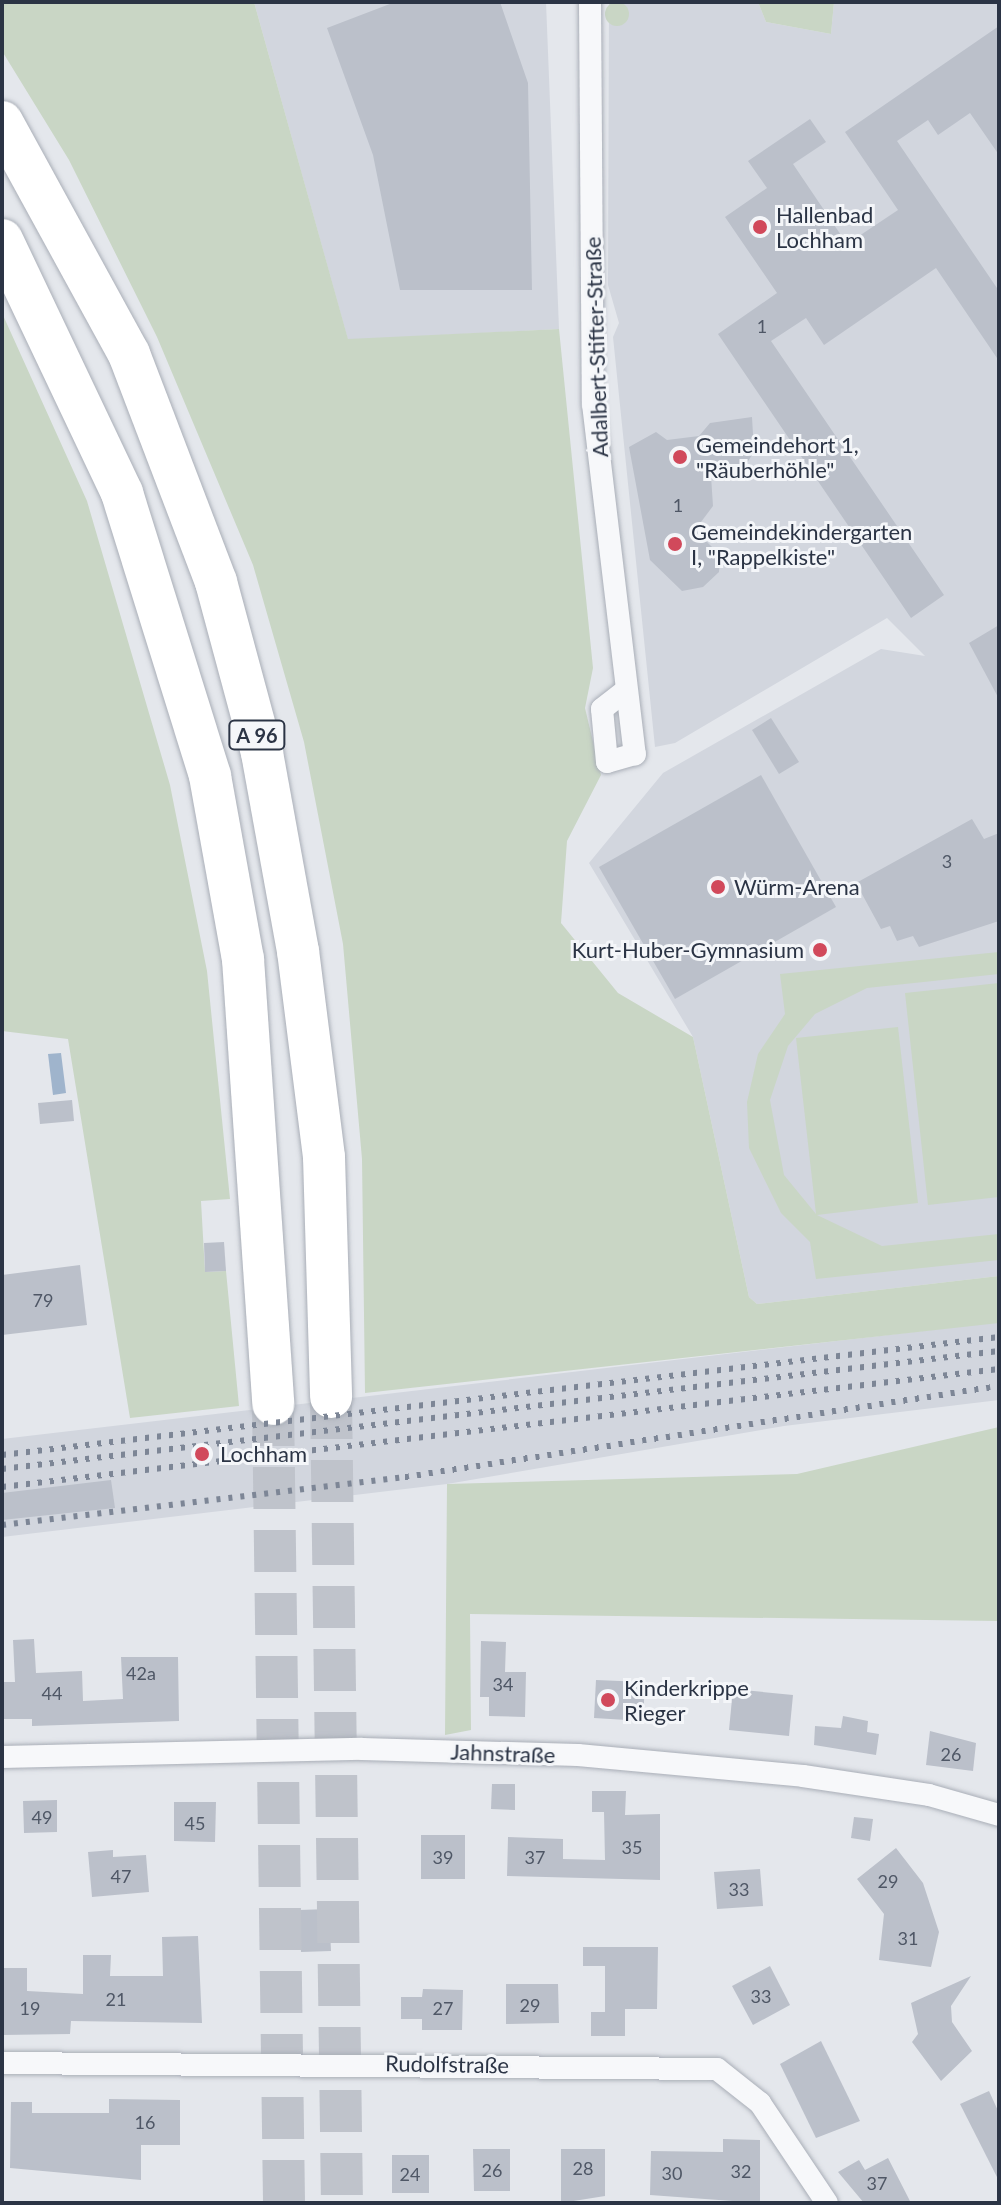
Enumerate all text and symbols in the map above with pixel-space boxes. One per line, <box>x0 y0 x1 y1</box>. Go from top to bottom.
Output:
place label: Hallenbad Lochham <box>776 201 873 252</box>
marker: Hallenbad Lochham <box>751 218 769 236</box>
street label: Adalbert-Stifter-Straße <box>579 236 613 458</box>
house number: 1 <box>757 315 767 337</box>
place label: Gemeindehort 1, "Räuberhöhle" <box>696 431 859 482</box>
marker: Gemeindehort 1, "Räuberhöhle" <box>671 448 689 466</box>
house number: 1 <box>673 494 683 516</box>
place label: Gemeindekindergarten I, "Rappelkiste" <box>691 518 912 570</box>
marker: Gemeindekindergarten I, "Rappelkiste" <box>666 535 684 553</box>
road number: A 96 <box>227 719 287 751</box>
house number: 3 <box>942 850 952 872</box>
place label: Würm-Arena <box>734 874 860 900</box>
marker: Würm-Arena <box>709 878 727 896</box>
place label: Kurt-Huber-Gymnasium <box>572 937 804 963</box>
marker: Kurt-Huber-Gymnasium <box>811 941 829 959</box>
house number: 79 <box>33 1289 53 1311</box>
place label: Lochham <box>220 1441 307 1467</box>
marker: Lochham <box>191 1443 213 1465</box>
house number: 42a <box>126 1662 156 1684</box>
house number: 34 <box>493 1673 513 1695</box>
place label: Kinderkrippe Rieger <box>624 1674 749 1726</box>
house number: 44 <box>42 1682 62 1704</box>
marker: Kinderkrippe Rieger <box>599 1691 617 1709</box>
street label: Jahnstraße <box>450 1738 556 1768</box>
house number: 26 <box>941 1743 961 1765</box>
house number: 49 <box>32 1806 52 1828</box>
house number: 45 <box>185 1812 205 1834</box>
house number: 35 <box>622 1836 642 1858</box>
house number: 39 <box>433 1846 453 1868</box>
house number: 37 <box>525 1846 545 1868</box>
house number: 47 <box>111 1865 131 1887</box>
house number: 29 <box>878 1870 898 1892</box>
house number: 33 <box>729 1878 749 1900</box>
house number: 31 <box>898 1927 918 1949</box>
house number: 33 <box>751 1985 771 2007</box>
house number: 21 <box>106 1988 126 2010</box>
house number: 29 <box>520 1994 540 2016</box>
house number: 19 <box>20 1997 40 2019</box>
house number: 27 <box>433 1997 453 2019</box>
street label: Rudolfstraße <box>385 2050 509 2078</box>
house number: 16 <box>135 2111 155 2133</box>
house number: 28 <box>573 2157 593 2179</box>
house number: 26 <box>482 2159 502 2181</box>
house number: 32 <box>731 2160 751 2182</box>
house number: 30 <box>662 2162 682 2184</box>
house number: 24 <box>400 2163 420 2185</box>
house number: 37 <box>867 2172 887 2194</box>

